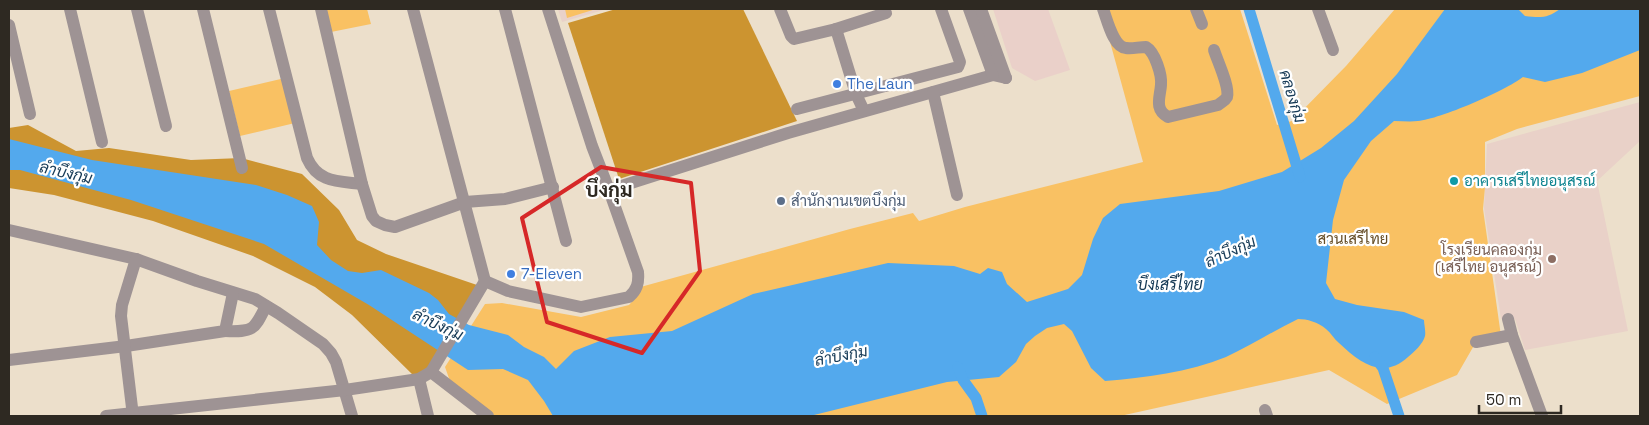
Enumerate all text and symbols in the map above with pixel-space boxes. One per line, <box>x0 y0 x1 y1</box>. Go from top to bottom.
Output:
water label: คลองกุ่ม <box>1274 67 1311 126</box>
place label: The Laun <box>847 74 913 93</box>
marker: The Laun <box>831 78 843 90</box>
water label: ลำบึงกุ่ม <box>37 156 95 190</box>
place label: อาคารเสรีไทยอนุสรณ์ <box>1464 171 1595 192</box>
marker: อาคารเสรีไทยอนุสรณ์ <box>1448 175 1460 187</box>
district label: บึงกุ่ม <box>585 177 633 205</box>
place label: สำนักงานเขตบึงกุ่ม <box>791 191 906 212</box>
marker: สำนักงานเขตบึงกุ่ม <box>775 195 787 207</box>
park label: สวนเสรีไทย <box>1318 229 1388 248</box>
water label: ลำบึงกุ่ม <box>1201 231 1260 273</box>
place label: โรงเรียนคลองกุ่ม (เสรีไทย อนุสรณ์) <box>1435 240 1542 278</box>
marker: โรงเรียนคลองกุ่ม (เสรีไทย อนุสรณ์) <box>1546 253 1558 265</box>
place label: 7-Eleven <box>521 264 582 283</box>
marker: 7-Eleven <box>505 268 517 280</box>
water label: บึงเสรีไทย <box>1137 273 1203 295</box>
water label: ลำบึงกุ่ม <box>409 304 467 346</box>
water label: ลำบึงกุ่ม <box>813 340 870 372</box>
scale bar <box>1479 382 1562 414</box>
text: 50 m <box>1486 390 1521 409</box>

